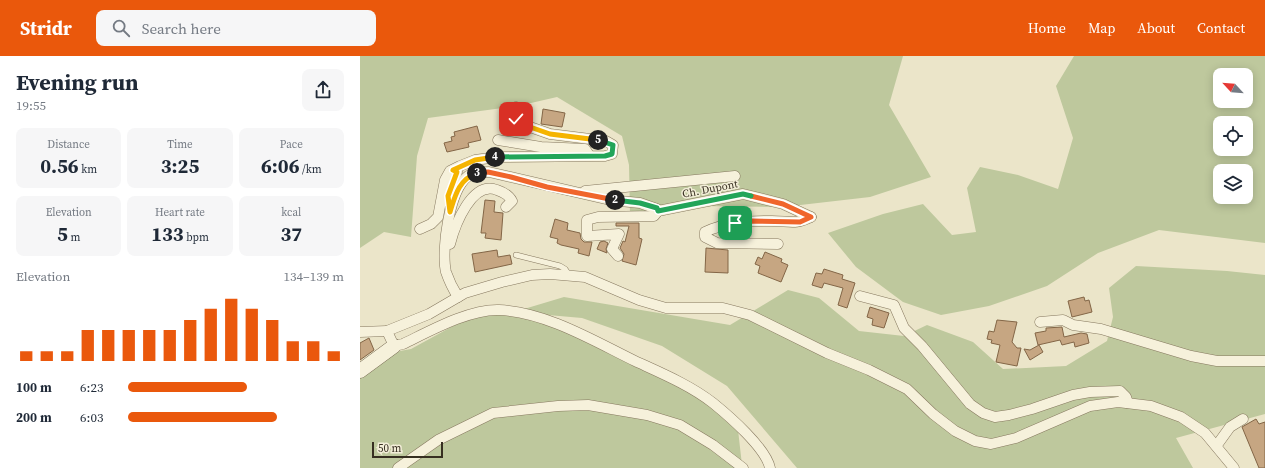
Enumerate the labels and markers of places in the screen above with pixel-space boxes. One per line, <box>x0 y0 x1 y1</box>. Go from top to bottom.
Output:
pin <box>499 102 533 136</box>
pin: 5 <box>588 130 608 150</box>
pin: 4 <box>485 147 505 167</box>
pin: 3 <box>467 163 487 183</box>
pin: 2 <box>605 190 625 210</box>
pin <box>718 206 752 240</box>

